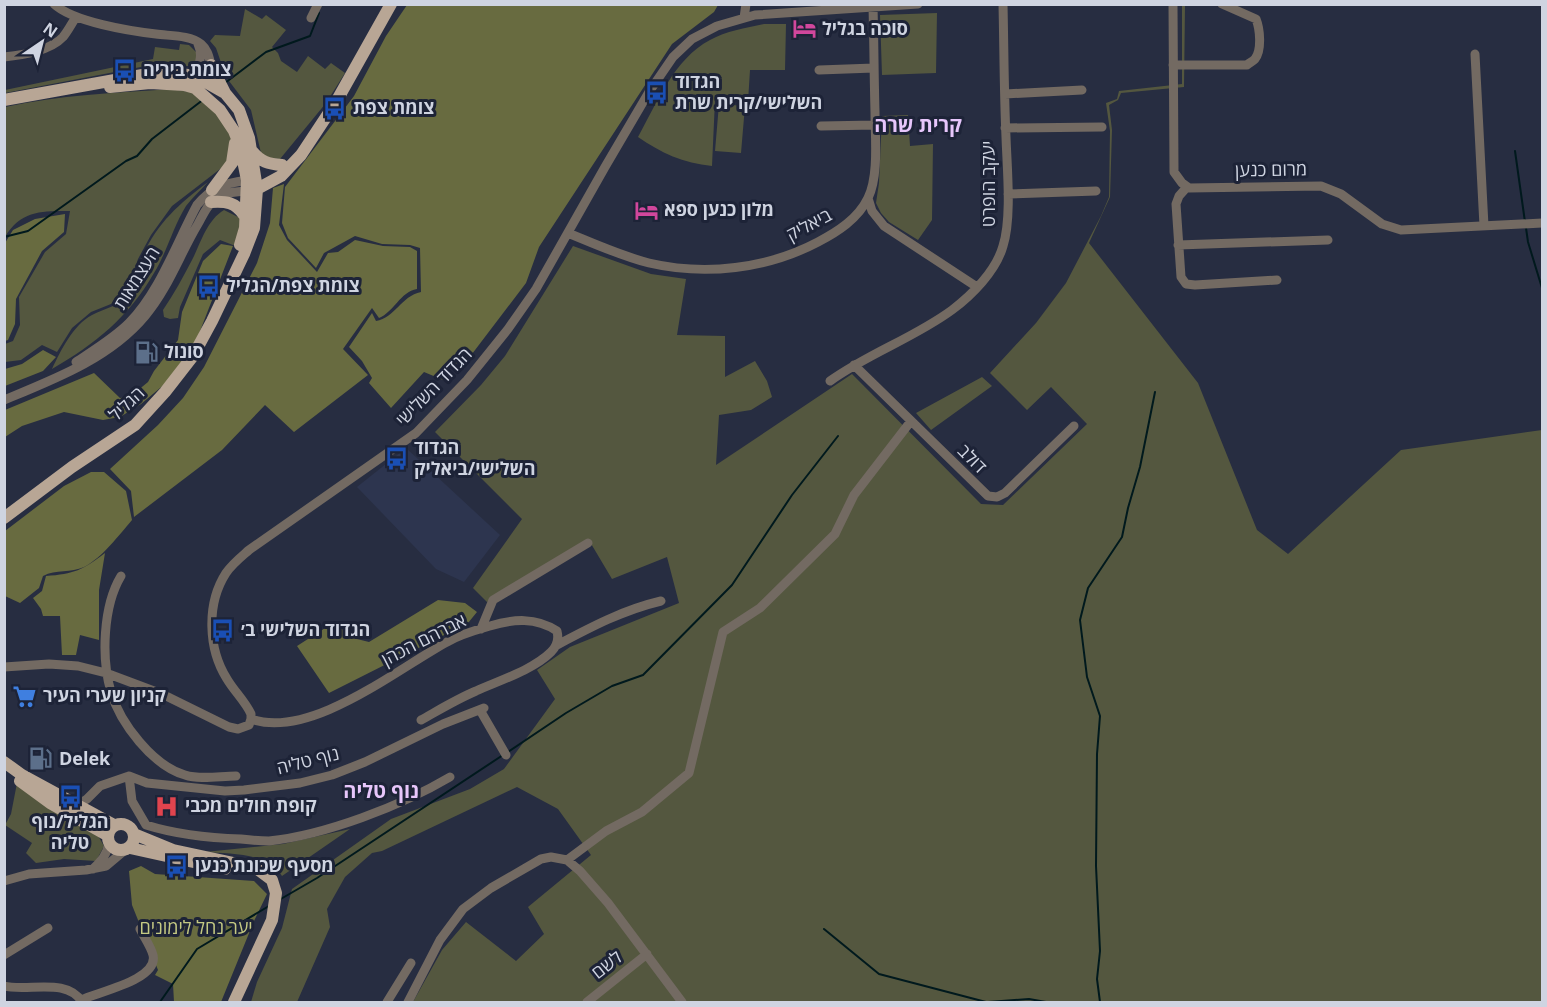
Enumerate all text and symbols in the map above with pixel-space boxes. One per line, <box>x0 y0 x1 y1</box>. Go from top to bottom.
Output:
north arrow <box>12 12 72 72</box>
hotel icon: סוכה בגליל <box>791 16 817 42</box>
place label: סוכה בגליל <box>822 16 908 40</box>
text: N <box>39 17 62 42</box>
bus stop icon: צומת ביריה <box>112 57 138 83</box>
place label: צומת ביריה <box>143 57 232 81</box>
place label: הגדוד השלישי/קרית שרת <box>675 69 822 114</box>
bus stop icon: הגדוד השלישי/קרית שרת <box>644 79 670 105</box>
bus stop icon: צומת צפת <box>322 95 348 121</box>
place label: צומת צפת <box>353 95 434 119</box>
district label: קרית שרה <box>874 111 962 138</box>
street label: יעקב הופרט <box>976 141 1000 227</box>
street label: מרום כנען <box>1235 156 1307 182</box>
hotel icon: מלון כנען ספא <box>633 197 659 223</box>
place label: מלון כנען ספא <box>664 197 774 221</box>
street label: ביאליק <box>782 202 836 246</box>
street label: העצמאות <box>108 242 165 313</box>
bus stop icon: צומת צפת/הגליל <box>195 273 221 299</box>
place label: צומת צפת/הגליל <box>226 273 360 297</box>
fuel station icon: סונול <box>133 339 159 365</box>
place label: סונול <box>164 339 204 363</box>
street label: הגדוד השלישי <box>390 342 477 431</box>
street label: הגליל <box>103 381 149 426</box>
place label: הגדוד השלישי/ביאליק <box>414 435 535 480</box>
street label: דולב <box>953 439 992 478</box>
bus stop icon: הגדוד השלישי/ביאליק <box>383 445 409 471</box>
street label: אברהם הכהן <box>377 608 470 671</box>
bus stop icon: הגדוד השלישי ב׳ <box>210 617 236 643</box>
place label: הגדוד השלישי ב׳ <box>241 617 370 641</box>
supermarket icon: קניון שערי העיר <box>12 683 38 709</box>
place label: קניון שערי העיר <box>43 683 166 707</box>
street label: נוף טליה <box>274 741 342 779</box>
fuel station icon: Delek <box>28 746 54 772</box>
place label: Delek <box>59 746 111 770</box>
district label: נוף טליה <box>343 777 419 804</box>
bus stop icon: הגליל/נוף טליה <box>57 783 83 809</box>
hospital icon: קופת חולים מכבי <box>154 793 180 819</box>
place label: קופת חולים מכבי <box>185 793 317 817</box>
place label: הגליל/נוף טליה <box>31 809 109 854</box>
bus stop icon: מסעף שכונת כנען <box>164 853 190 879</box>
place label: מסעף שכונת כנען <box>195 853 334 877</box>
park label: יער נחל לימונים <box>139 915 253 939</box>
street label: לשם <box>586 945 627 984</box>

